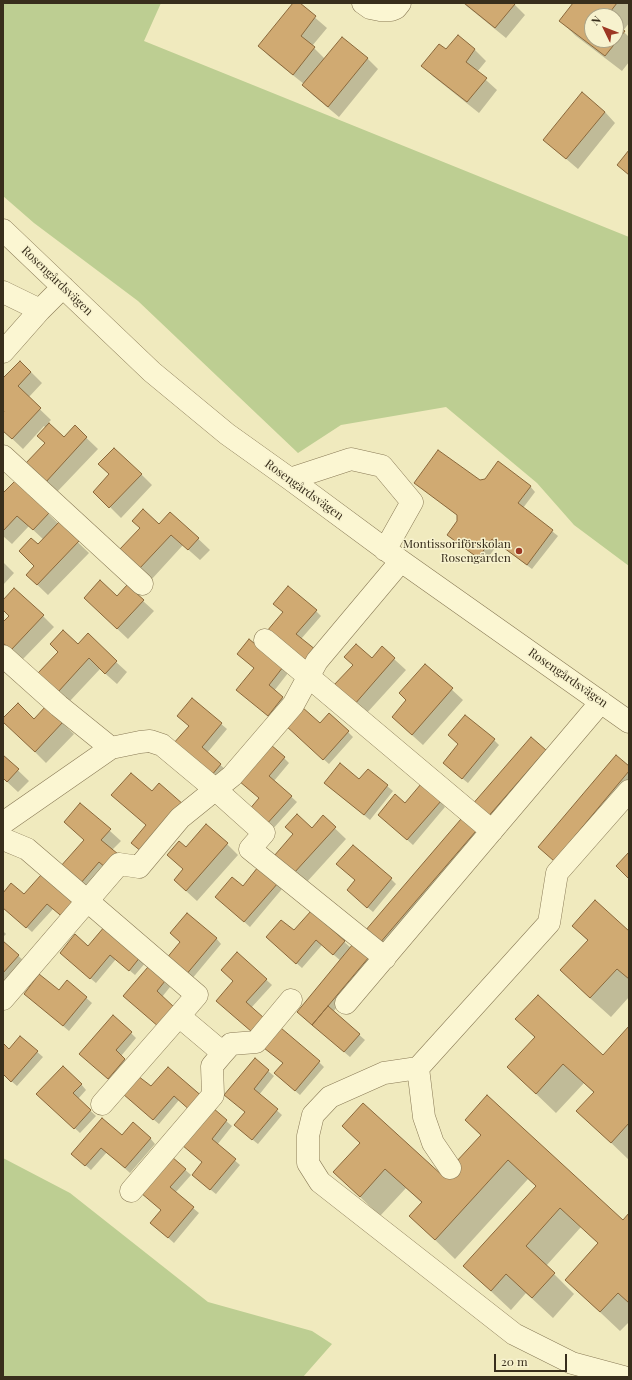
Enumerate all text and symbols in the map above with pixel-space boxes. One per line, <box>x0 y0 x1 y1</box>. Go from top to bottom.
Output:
north arrow <box>584 8 624 48</box>
text: N <box>587 12 604 28</box>
street label: Rosengårdsvägen <box>18 243 96 319</box>
street label: Rosengårdsvägen <box>262 457 346 523</box>
place label: Montissoriförskolan Rosengården <box>403 537 511 565</box>
marker: Montissoriförskolan Rosengården <box>514 546 524 556</box>
street label: Rosengårdsvägen <box>525 645 611 711</box>
scale bar <box>496 1346 569 1372</box>
text: 20 m <box>501 1353 528 1369</box>

